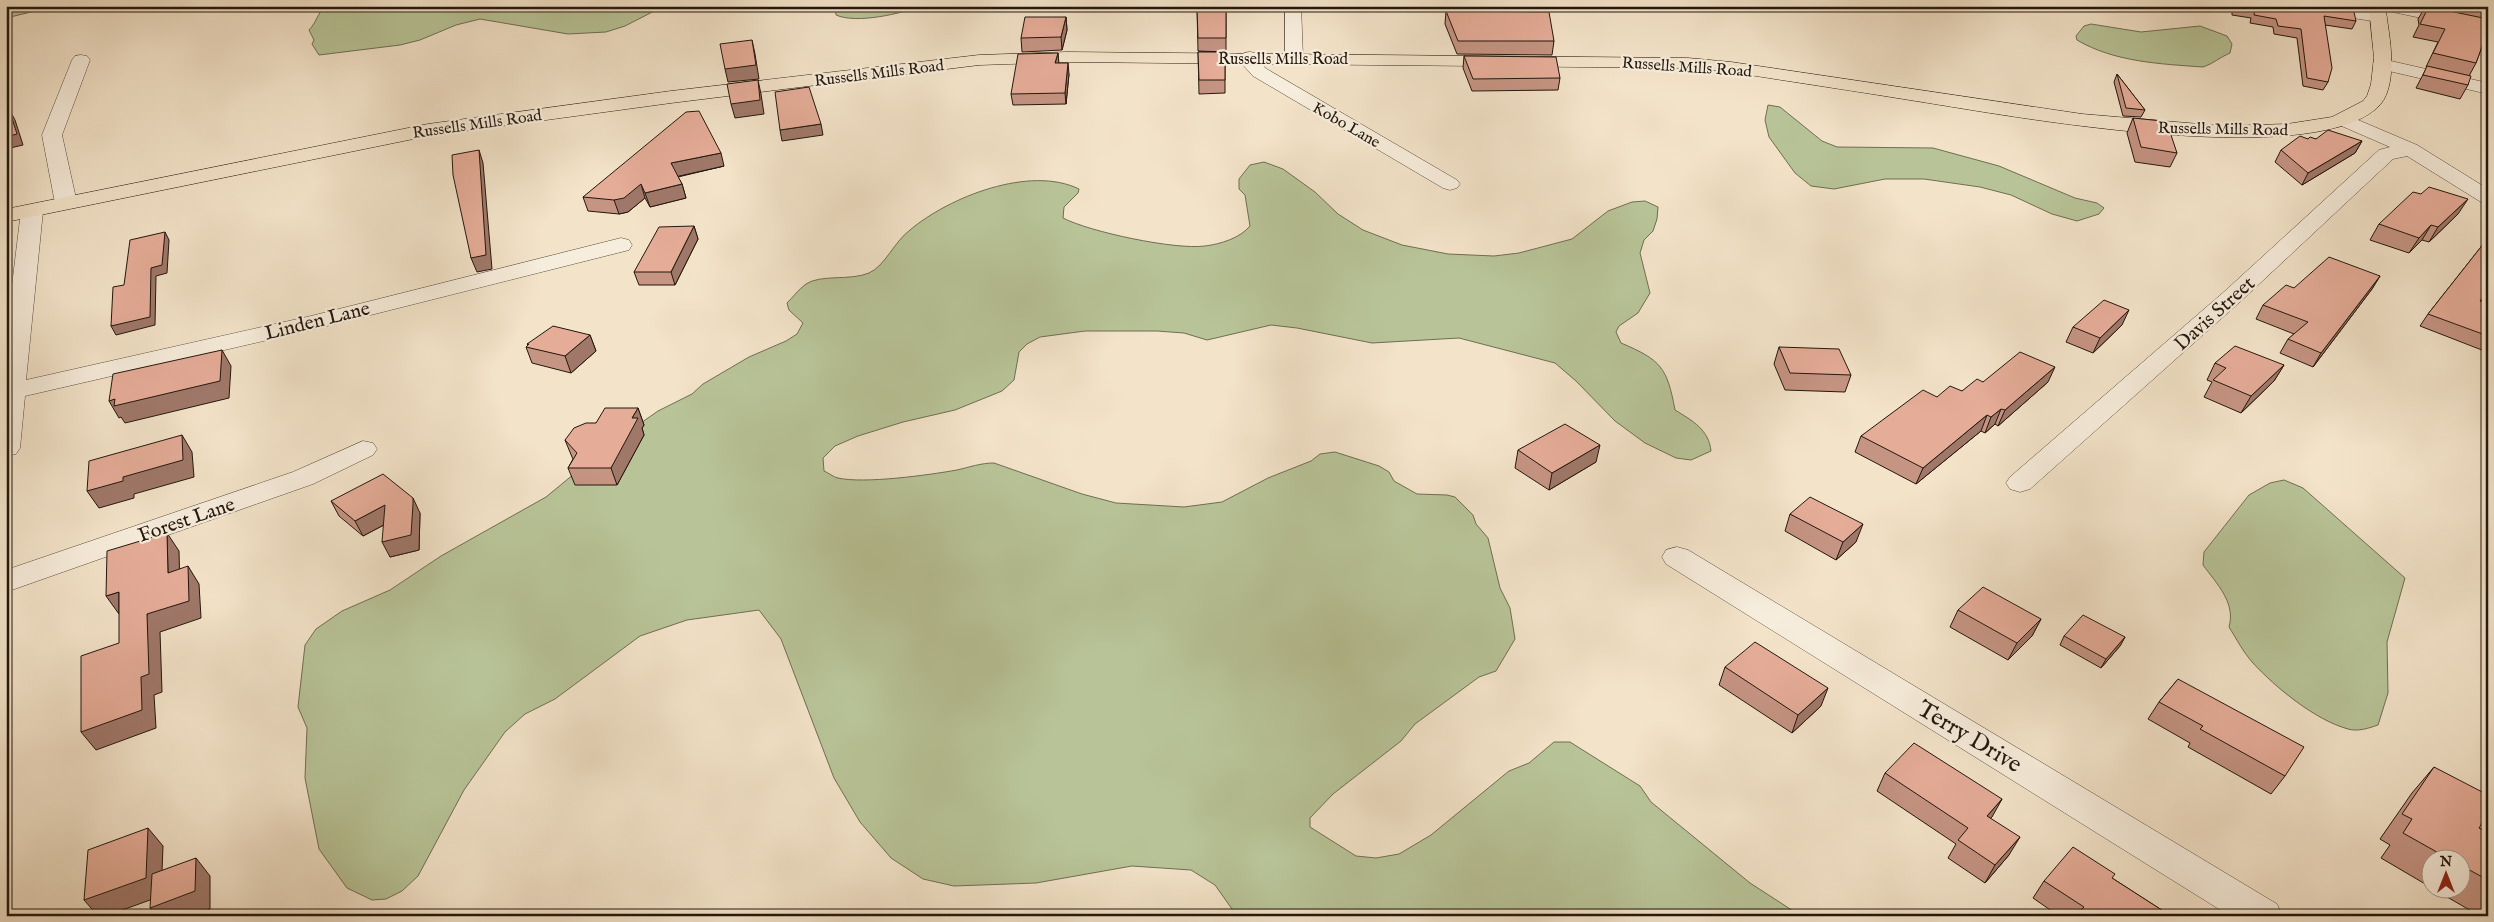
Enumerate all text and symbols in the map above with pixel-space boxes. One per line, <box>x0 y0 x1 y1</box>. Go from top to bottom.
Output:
street label: Russells Mills Road <box>1218 50 1349 70</box>
street label: Russells Mills Road <box>1621 53 1753 83</box>
street label: Russells Mills Road <box>813 56 946 92</box>
street label: Kobo Lane <box>1309 98 1383 153</box>
street label: Russells Mills Road <box>411 106 544 144</box>
street label: Russells Mills Road <box>2158 119 2289 141</box>
street label: Davis Street <box>2170 271 2261 357</box>
street label: Linden Lane <box>262 296 373 347</box>
street label: Forest Lane <box>135 492 238 549</box>
street label: Terry Drive <box>1911 694 2027 781</box>
north arrow <box>2422 850 2472 900</box>
text: N <box>2439 853 2452 871</box>

